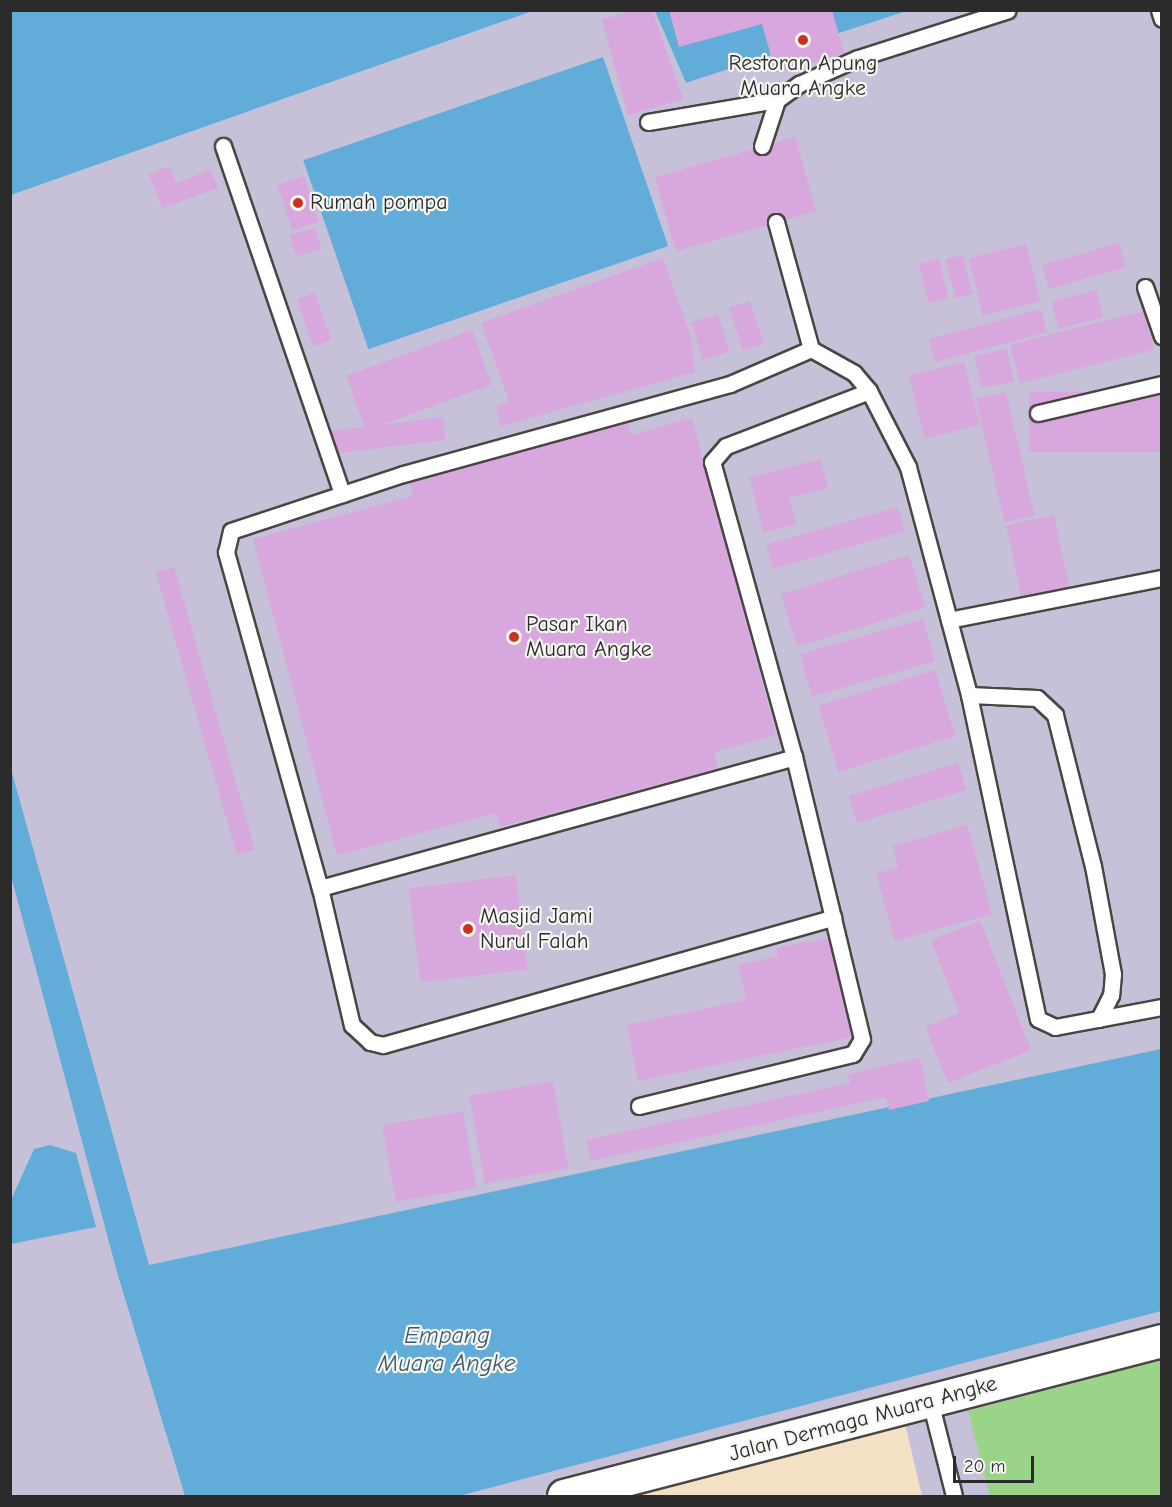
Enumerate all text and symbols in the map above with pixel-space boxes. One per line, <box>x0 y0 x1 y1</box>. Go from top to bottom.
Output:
marker: Restoran Apung Muara Angke <box>796 33 810 47</box>
place label: Restoran Apung Muara Angke <box>728 50 878 101</box>
place label: Rumah pompa <box>310 190 448 216</box>
marker: Rumah pompa <box>291 196 305 210</box>
place label: Pasar Ikan Muara Angke <box>526 611 652 662</box>
marker: Pasar Ikan Muara Angke <box>507 630 521 644</box>
place label: Masjid Jami Nurul Falah <box>480 903 593 954</box>
marker: Masjid Jami Nurul Falah <box>461 922 475 936</box>
water label: Empang Muara Angke <box>378 1322 516 1378</box>
street label: Jalan Dermaga Muara Angke <box>726 1370 1000 1468</box>
scale bar <box>956 1444 1037 1482</box>
text: 20 m <box>964 1456 1005 1477</box>

